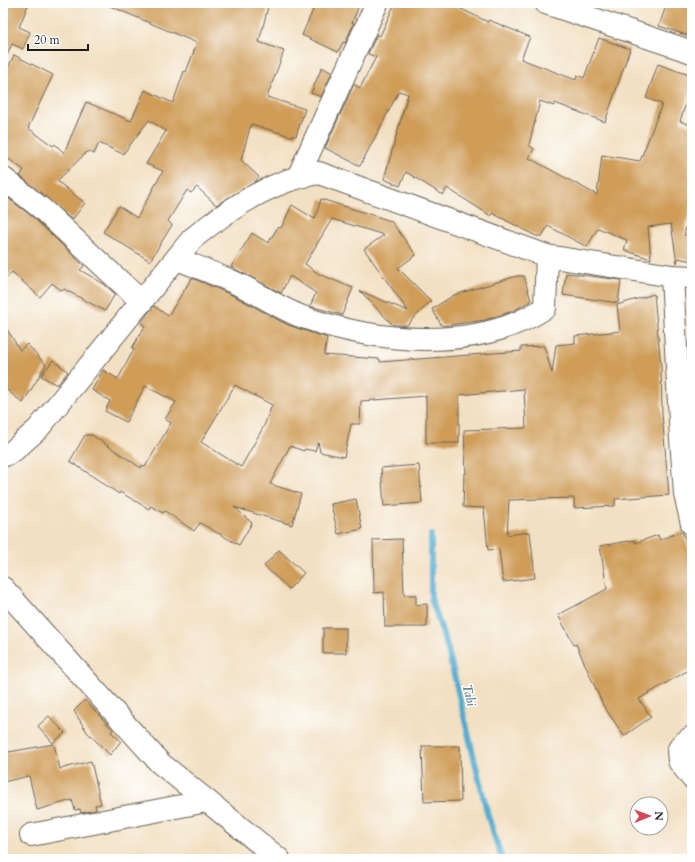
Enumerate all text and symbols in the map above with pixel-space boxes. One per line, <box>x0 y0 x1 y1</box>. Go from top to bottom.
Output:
scale bar <box>28 26 88 52</box>
text: 20 m <box>34 32 61 48</box>
water label: Tabi <box>458 682 480 709</box>
north arrow <box>629 796 669 836</box>
text: N <box>651 811 666 821</box>

